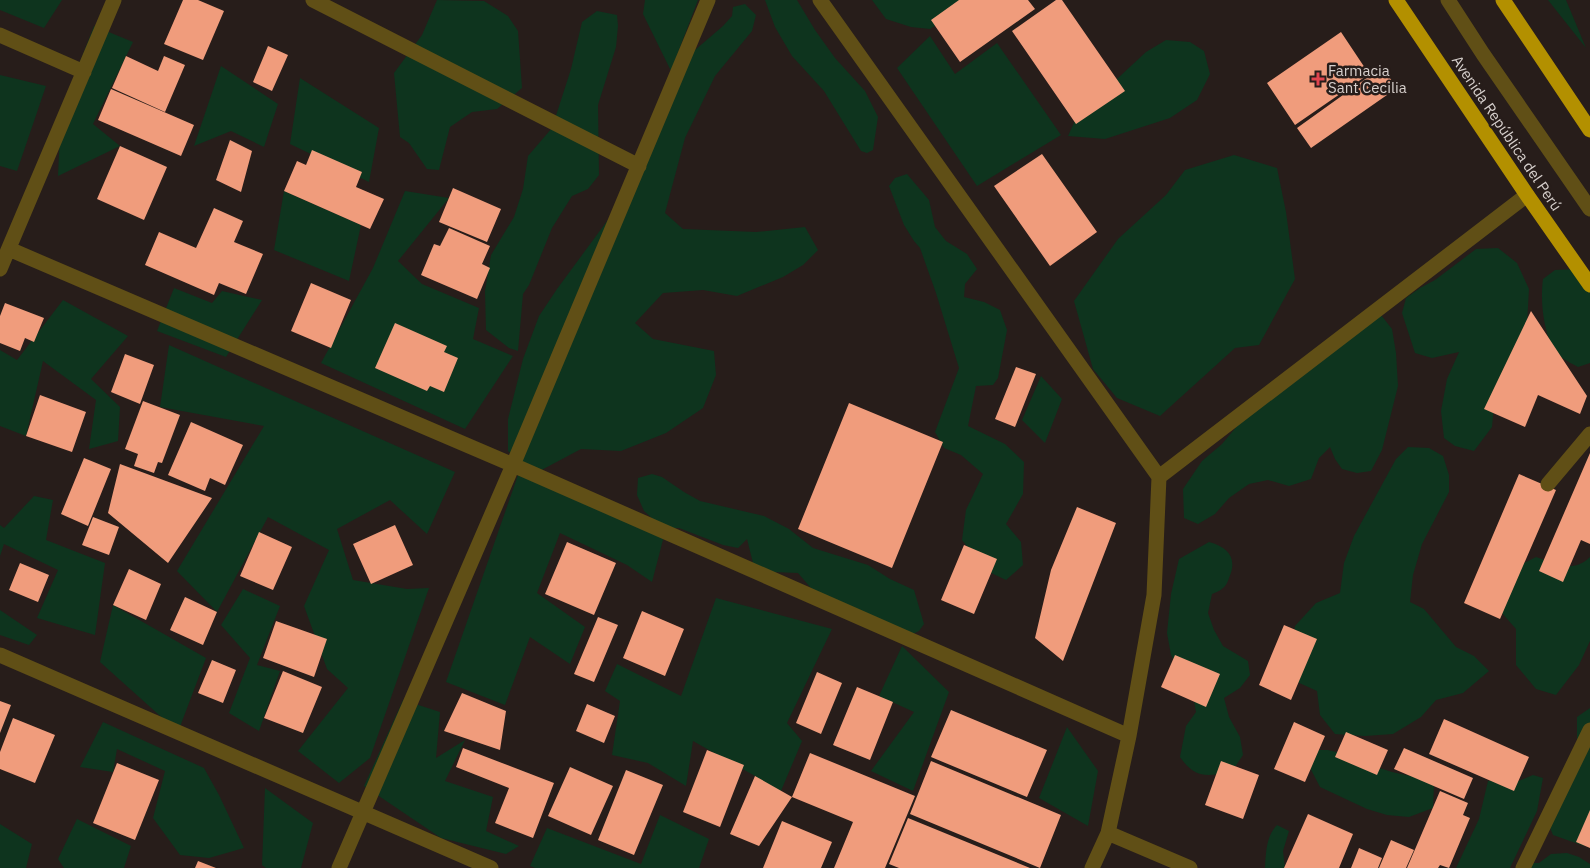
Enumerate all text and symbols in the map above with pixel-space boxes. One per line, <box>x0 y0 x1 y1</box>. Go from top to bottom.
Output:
street label: Avenida República del Perú <box>1448 52 1566 214</box>
place label: Farmacia Sant Cecilia <box>1328 61 1407 97</box>
marker: Farmacia Sant Cecilia <box>1312 73 1324 85</box>

